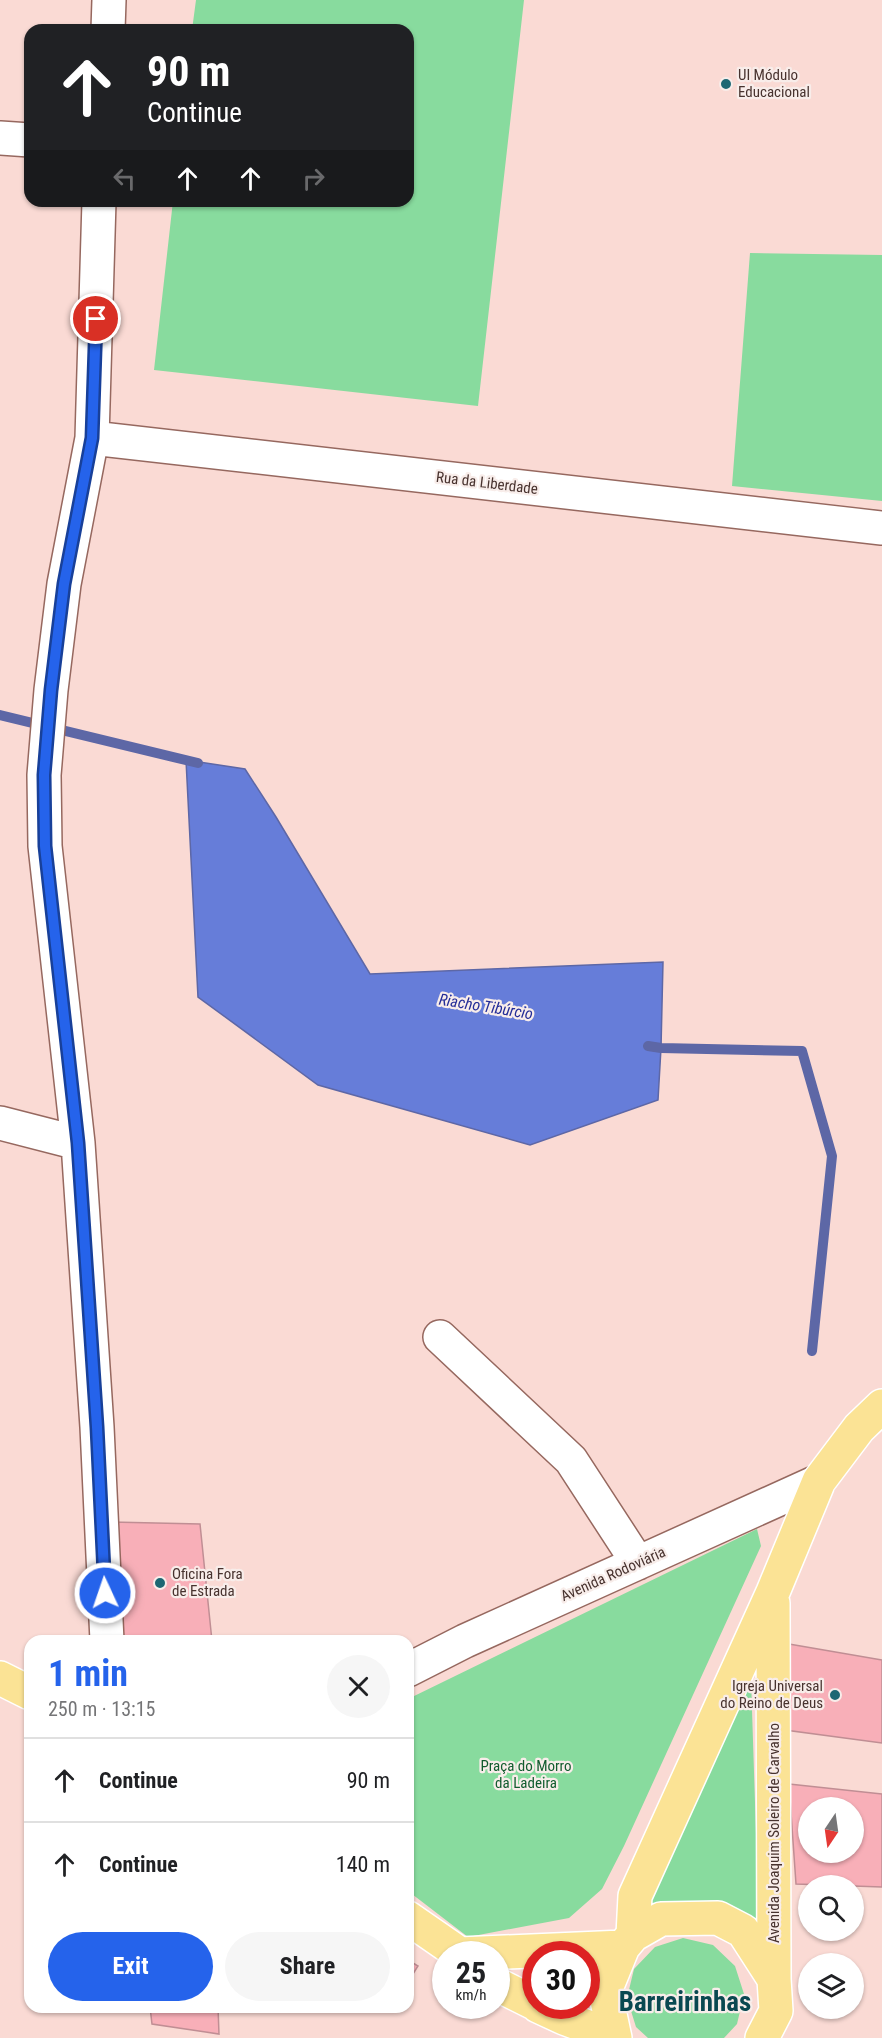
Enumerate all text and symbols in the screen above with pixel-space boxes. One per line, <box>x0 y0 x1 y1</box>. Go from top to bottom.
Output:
text: 90 m <box>147 47 230 96</box>
icon: ahead <box>48 48 126 126</box>
place label: UI Módulo Educacional <box>738 66 810 101</box>
marker: UI Módulo Educacional <box>719 77 733 91</box>
text: Continue <box>147 97 242 129</box>
icon: left <box>108 162 141 195</box>
icon: ahead <box>171 162 204 195</box>
icon: ahead <box>234 162 267 195</box>
icon: right <box>297 162 330 195</box>
pin <box>70 293 121 344</box>
icon: arrive <box>79 302 112 335</box>
street label: Rua da Liberdade <box>435 468 539 498</box>
water label: Riacho Tibúrcio <box>438 990 534 1023</box>
street label: Avenida Rodoviária <box>558 1543 668 1605</box>
position arrow <box>73 1561 137 1625</box>
place label: Oficina Fora de Estrada <box>172 1565 243 1600</box>
marker: Oficina Fora de Estrada <box>153 1576 167 1590</box>
text: 1 min <box>48 1653 128 1695</box>
button: close <box>327 1655 390 1718</box>
place label: Igreja Universal do Reino de Deus <box>720 1677 823 1712</box>
marker: Igreja Universal do Reino de Deus <box>828 1688 842 1702</box>
text: 250 m · 13:15 <box>48 1697 155 1721</box>
street label: Avenida Joaquim Soleiro de Carvalho <box>765 1723 783 1943</box>
park label: Praça do Morro da Ladeira <box>480 1757 572 1792</box>
icon: ahead <box>48 1764 81 1797</box>
text: Continue <box>99 1768 178 1793</box>
text: 90 m <box>347 1768 390 1793</box>
north arrow <box>798 1797 864 1863</box>
map controls <box>798 1797 864 2019</box>
icon: ahead <box>48 1848 81 1881</box>
text: Continue <box>99 1852 178 1877</box>
text: 140 m <box>336 1852 390 1877</box>
button: search <box>798 1875 864 1941</box>
button: Exit <box>48 1932 213 2001</box>
button: Share <box>225 1932 390 2001</box>
speed limit sign: 30 <box>522 1941 600 2019</box>
button: layers <box>798 1953 864 2019</box>
text: 25 <box>456 1955 486 1990</box>
text: km/h <box>456 1986 486 2004</box>
district label: Barreirinhas <box>619 1986 751 2018</box>

